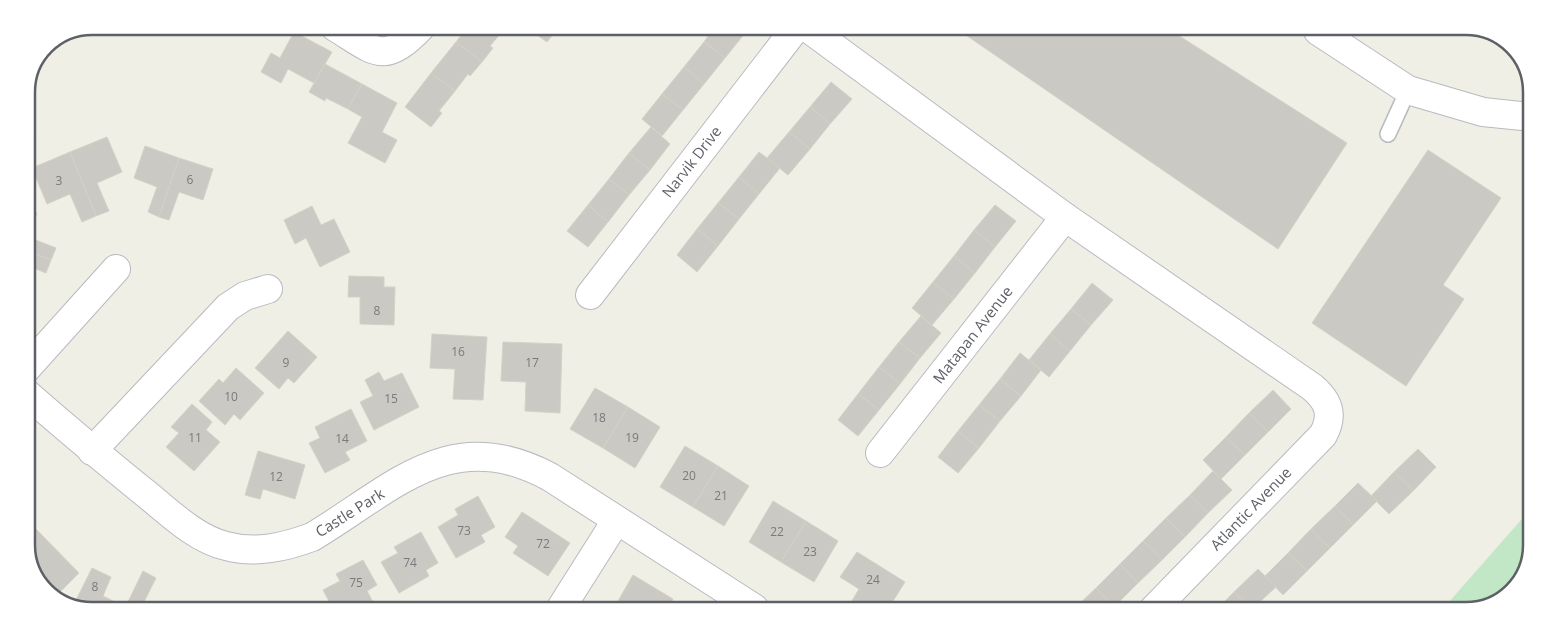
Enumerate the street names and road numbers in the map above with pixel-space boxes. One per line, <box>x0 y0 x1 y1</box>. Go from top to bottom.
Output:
street label: Narvik Drive <box>657 122 725 201</box>
street label: Matapan Avenue <box>928 282 1017 387</box>
street label: Atlantic Avenue <box>1205 462 1295 554</box>
street label: Castle Park <box>311 483 388 541</box>

